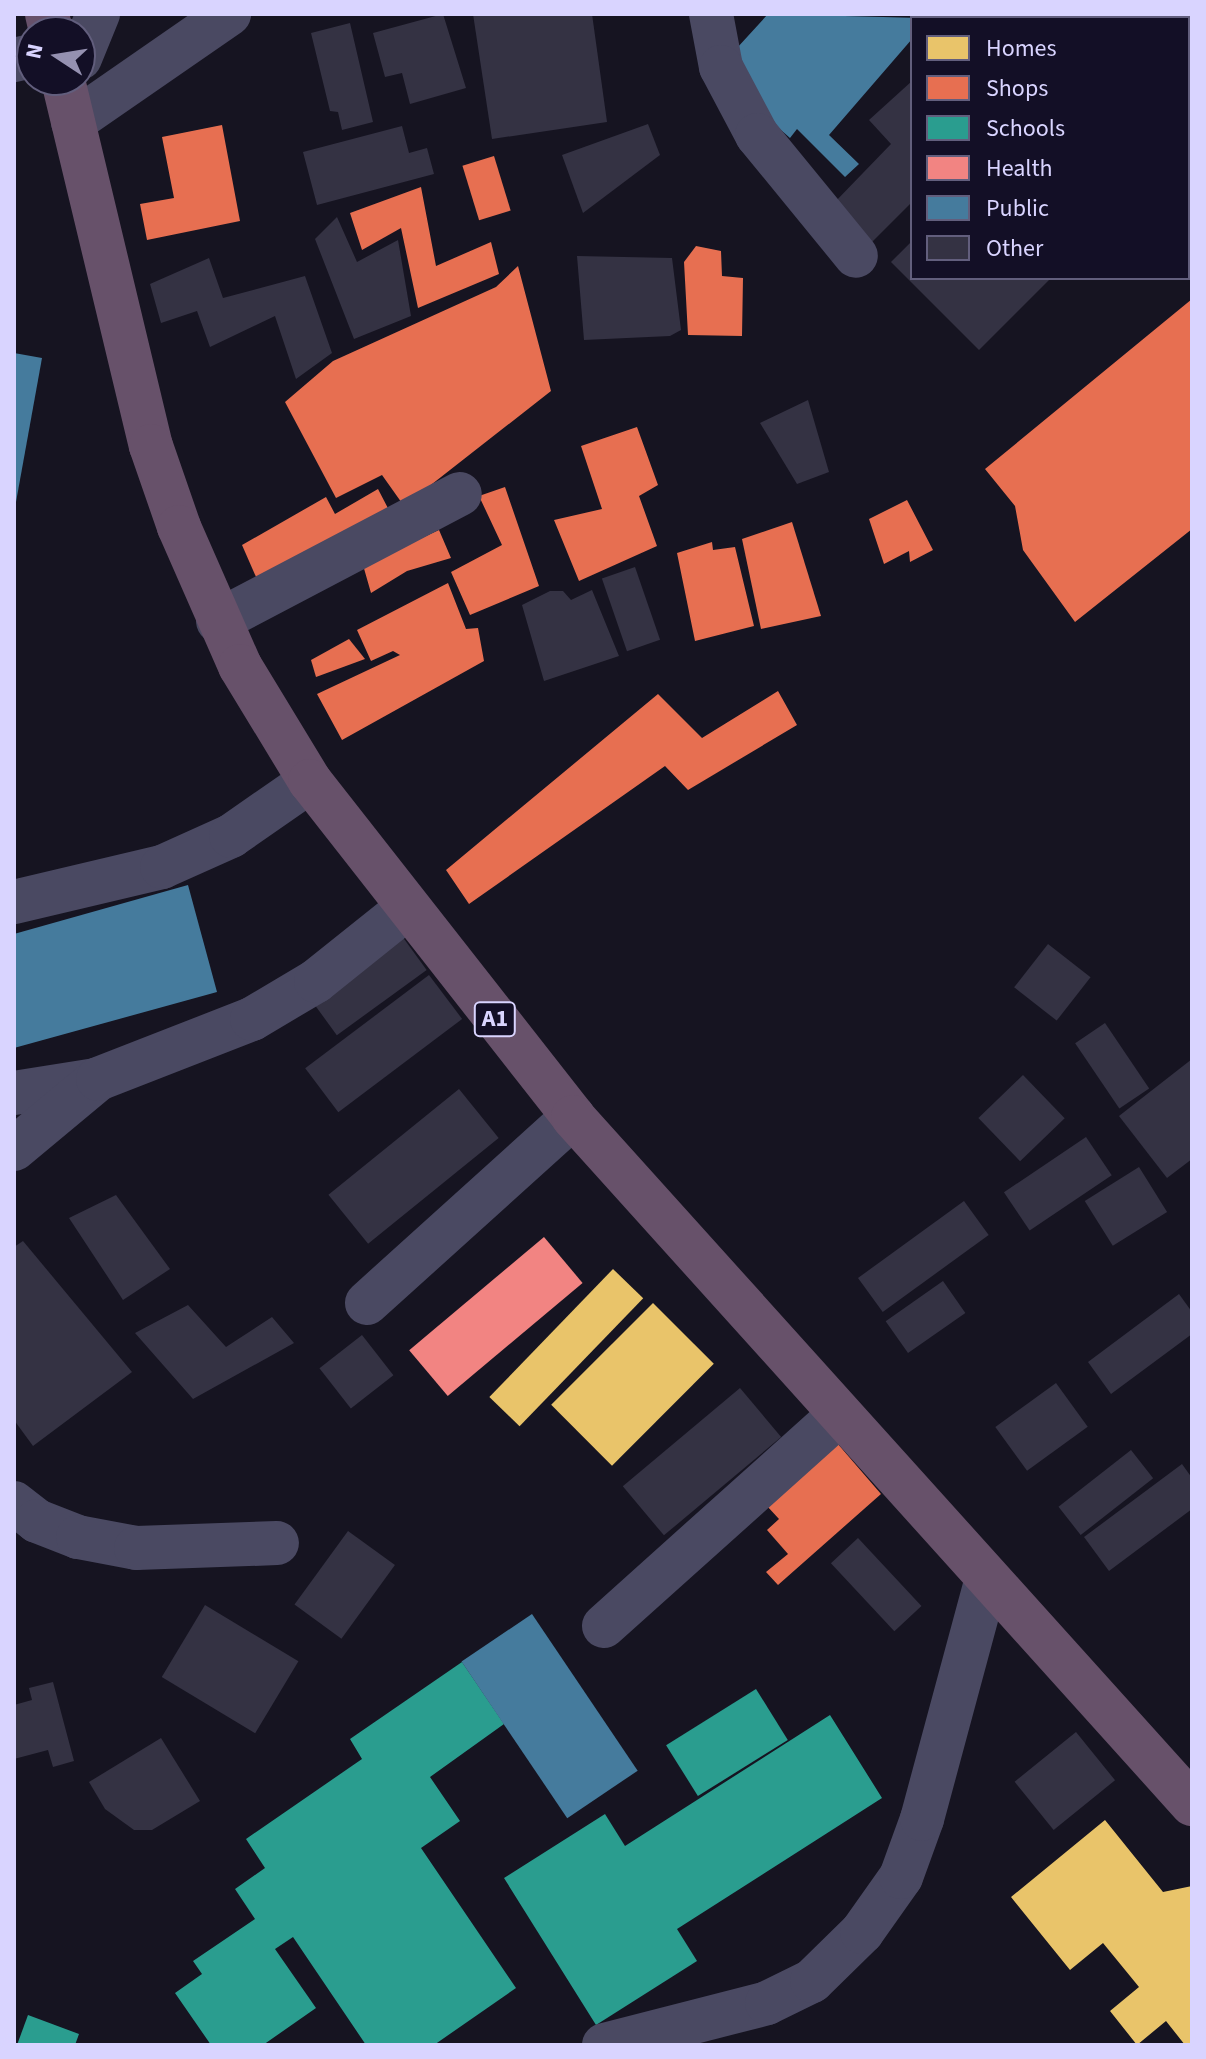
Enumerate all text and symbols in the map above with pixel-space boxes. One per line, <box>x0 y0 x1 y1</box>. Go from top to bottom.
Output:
north arrow <box>16 16 96 96</box>
legend <box>910 16 1190 280</box>
text: Homes <box>986 31 1057 66</box>
text: N <box>17 41 52 62</box>
text: Shops <box>986 71 1048 106</box>
text: Schools <box>986 111 1065 146</box>
text: Health <box>986 151 1053 186</box>
text: Public <box>986 191 1049 226</box>
text: Other <box>986 231 1043 266</box>
road number: A1 <box>473 999 517 1039</box>

